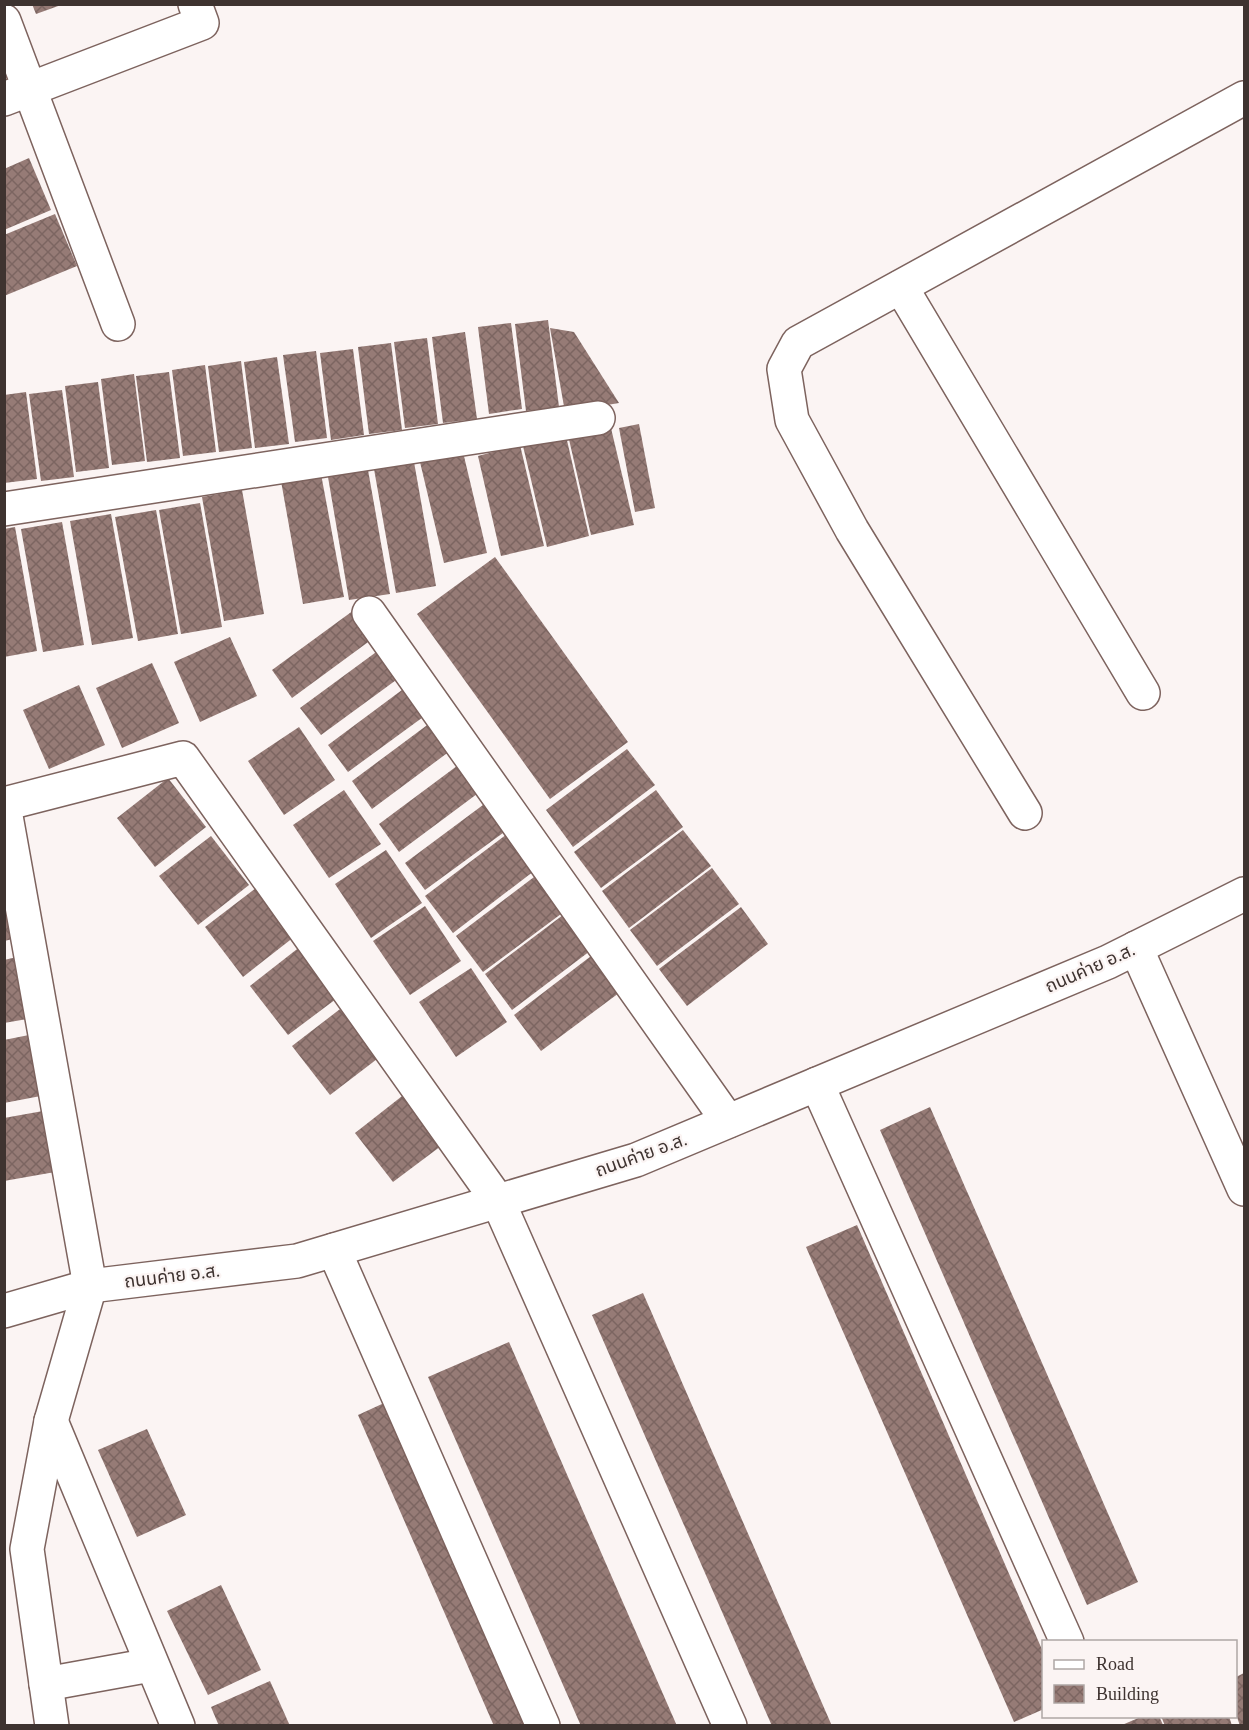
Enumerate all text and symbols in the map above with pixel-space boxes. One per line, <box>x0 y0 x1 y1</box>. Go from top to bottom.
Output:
street label: ถนนค่าย อ.ส. <box>1042 939 1138 997</box>
street label: ถนนค่าย อ.ส. <box>592 1129 690 1181</box>
street label: ถนนค่าย อ.ส. <box>123 1260 221 1292</box>
legend <box>1042 1640 1237 1718</box>
text: Road <box>1096 1654 1134 1674</box>
text: Building <box>1096 1684 1159 1704</box>

